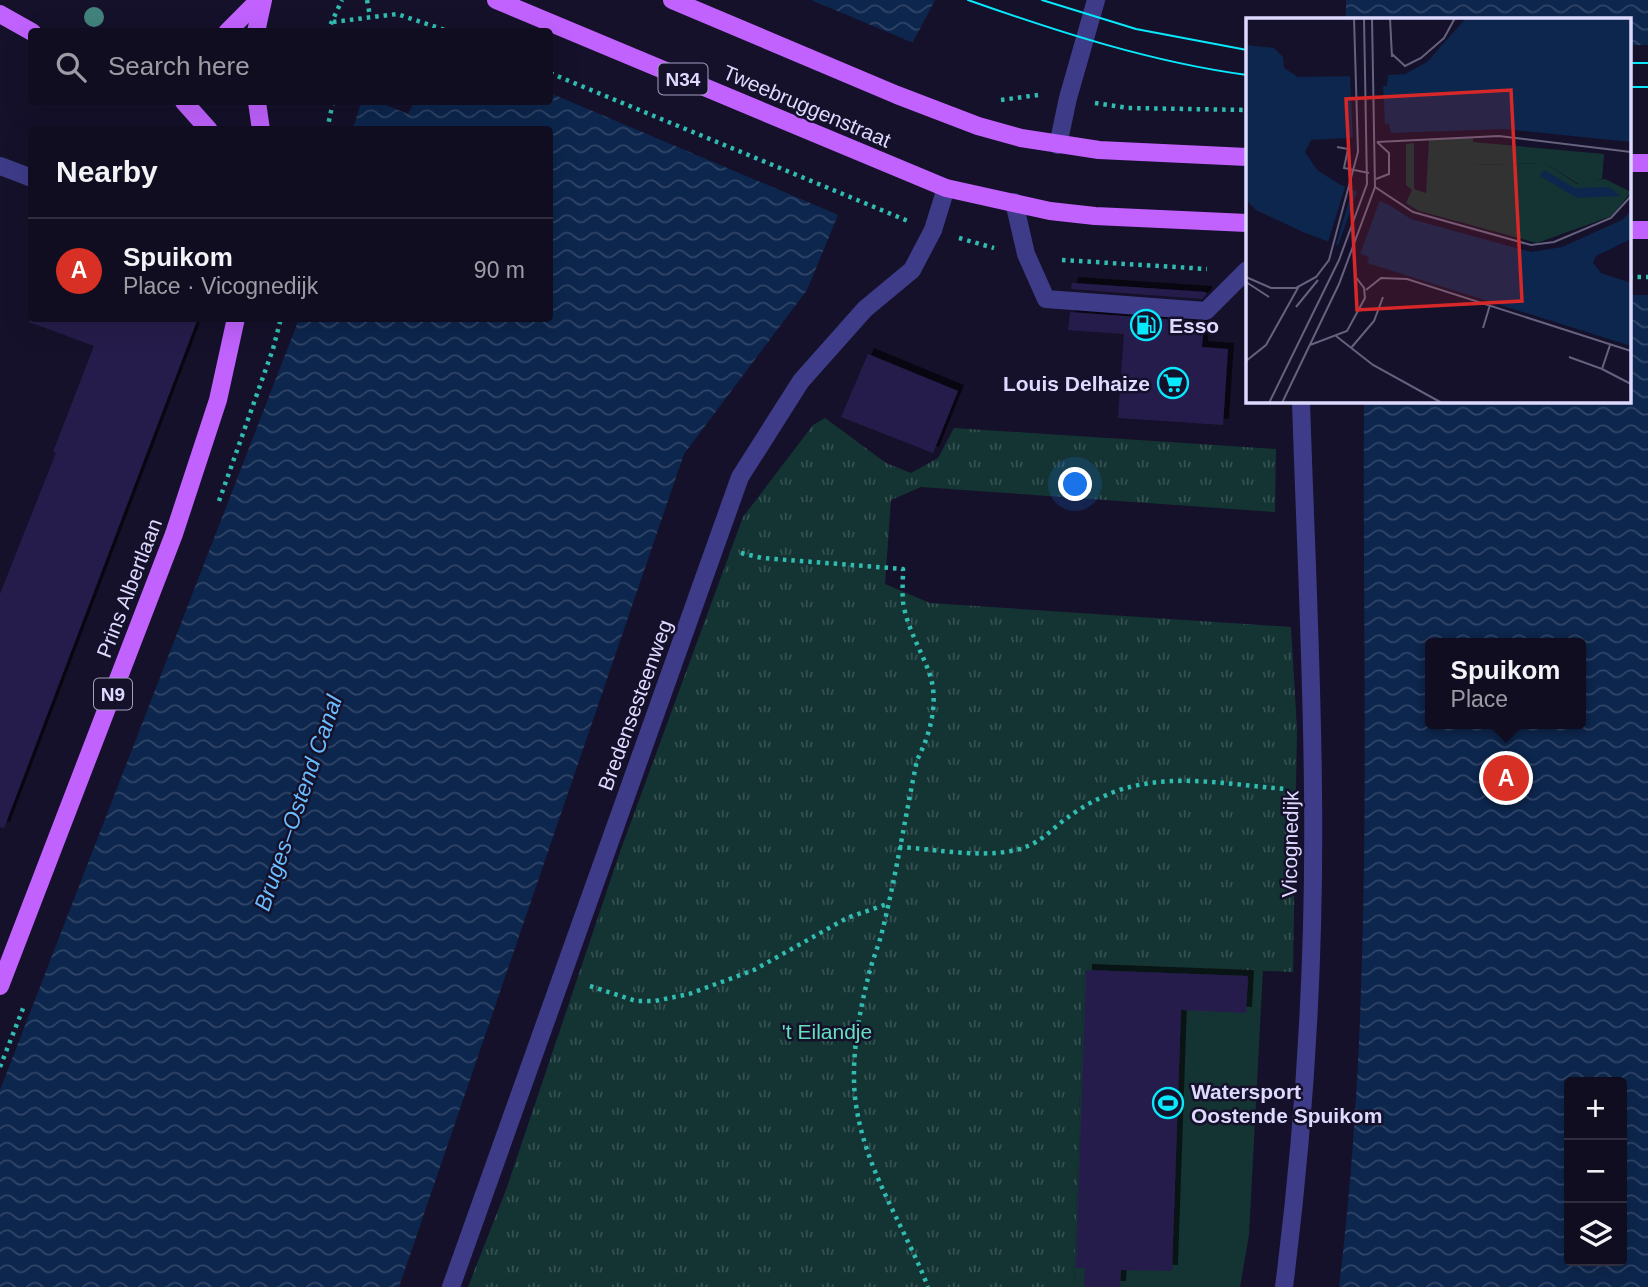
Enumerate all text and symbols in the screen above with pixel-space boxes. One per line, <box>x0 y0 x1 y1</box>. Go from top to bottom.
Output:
inset map <box>1246 18 1630 402</box>
search box <box>28 28 553 105</box>
icon: search <box>52 48 90 86</box>
text: Search here <box>108 51 250 81</box>
street label: Tweebruggenstraat <box>720 60 894 152</box>
road number: N34 <box>658 64 708 94</box>
text: Nearby <box>56 155 158 188</box>
text: Spuikom <box>123 242 233 272</box>
text: A <box>71 257 87 283</box>
text: 90 m <box>474 257 525 283</box>
text: Place · Vicognedijk <box>123 273 318 299</box>
fuel station icon: Esso <box>1129 308 1163 342</box>
place label: Esso <box>1169 314 1219 337</box>
supermarket icon: Louis Delhaize <box>1156 366 1190 400</box>
place label: Louis Delhaize <box>1003 372 1150 395</box>
your location <box>1058 467 1092 501</box>
street label: Prins Albertlaan <box>92 515 166 661</box>
street label: Bredensesteenweg <box>593 617 677 793</box>
popup <box>1425 638 1586 729</box>
text: Spuikom <box>1451 655 1560 685</box>
road number: N9 <box>94 678 132 709</box>
text: Place <box>1451 686 1508 712</box>
water label: Bruges–Ostend Canal <box>249 691 347 914</box>
pin: A <box>1483 752 1529 804</box>
street label: Vicognedijk <box>1278 790 1302 898</box>
park label: 't Eilandje <box>782 1020 872 1043</box>
map controls <box>1564 1077 1627 1266</box>
button: + <box>1564 1077 1627 1140</box>
place label: Watersport Oostende Spuikom <box>1191 1080 1382 1127</box>
sports icon: Watersport Oostende Spuikom <box>1151 1086 1185 1120</box>
button: − <box>1564 1140 1627 1203</box>
button: layers <box>1564 1203 1627 1266</box>

